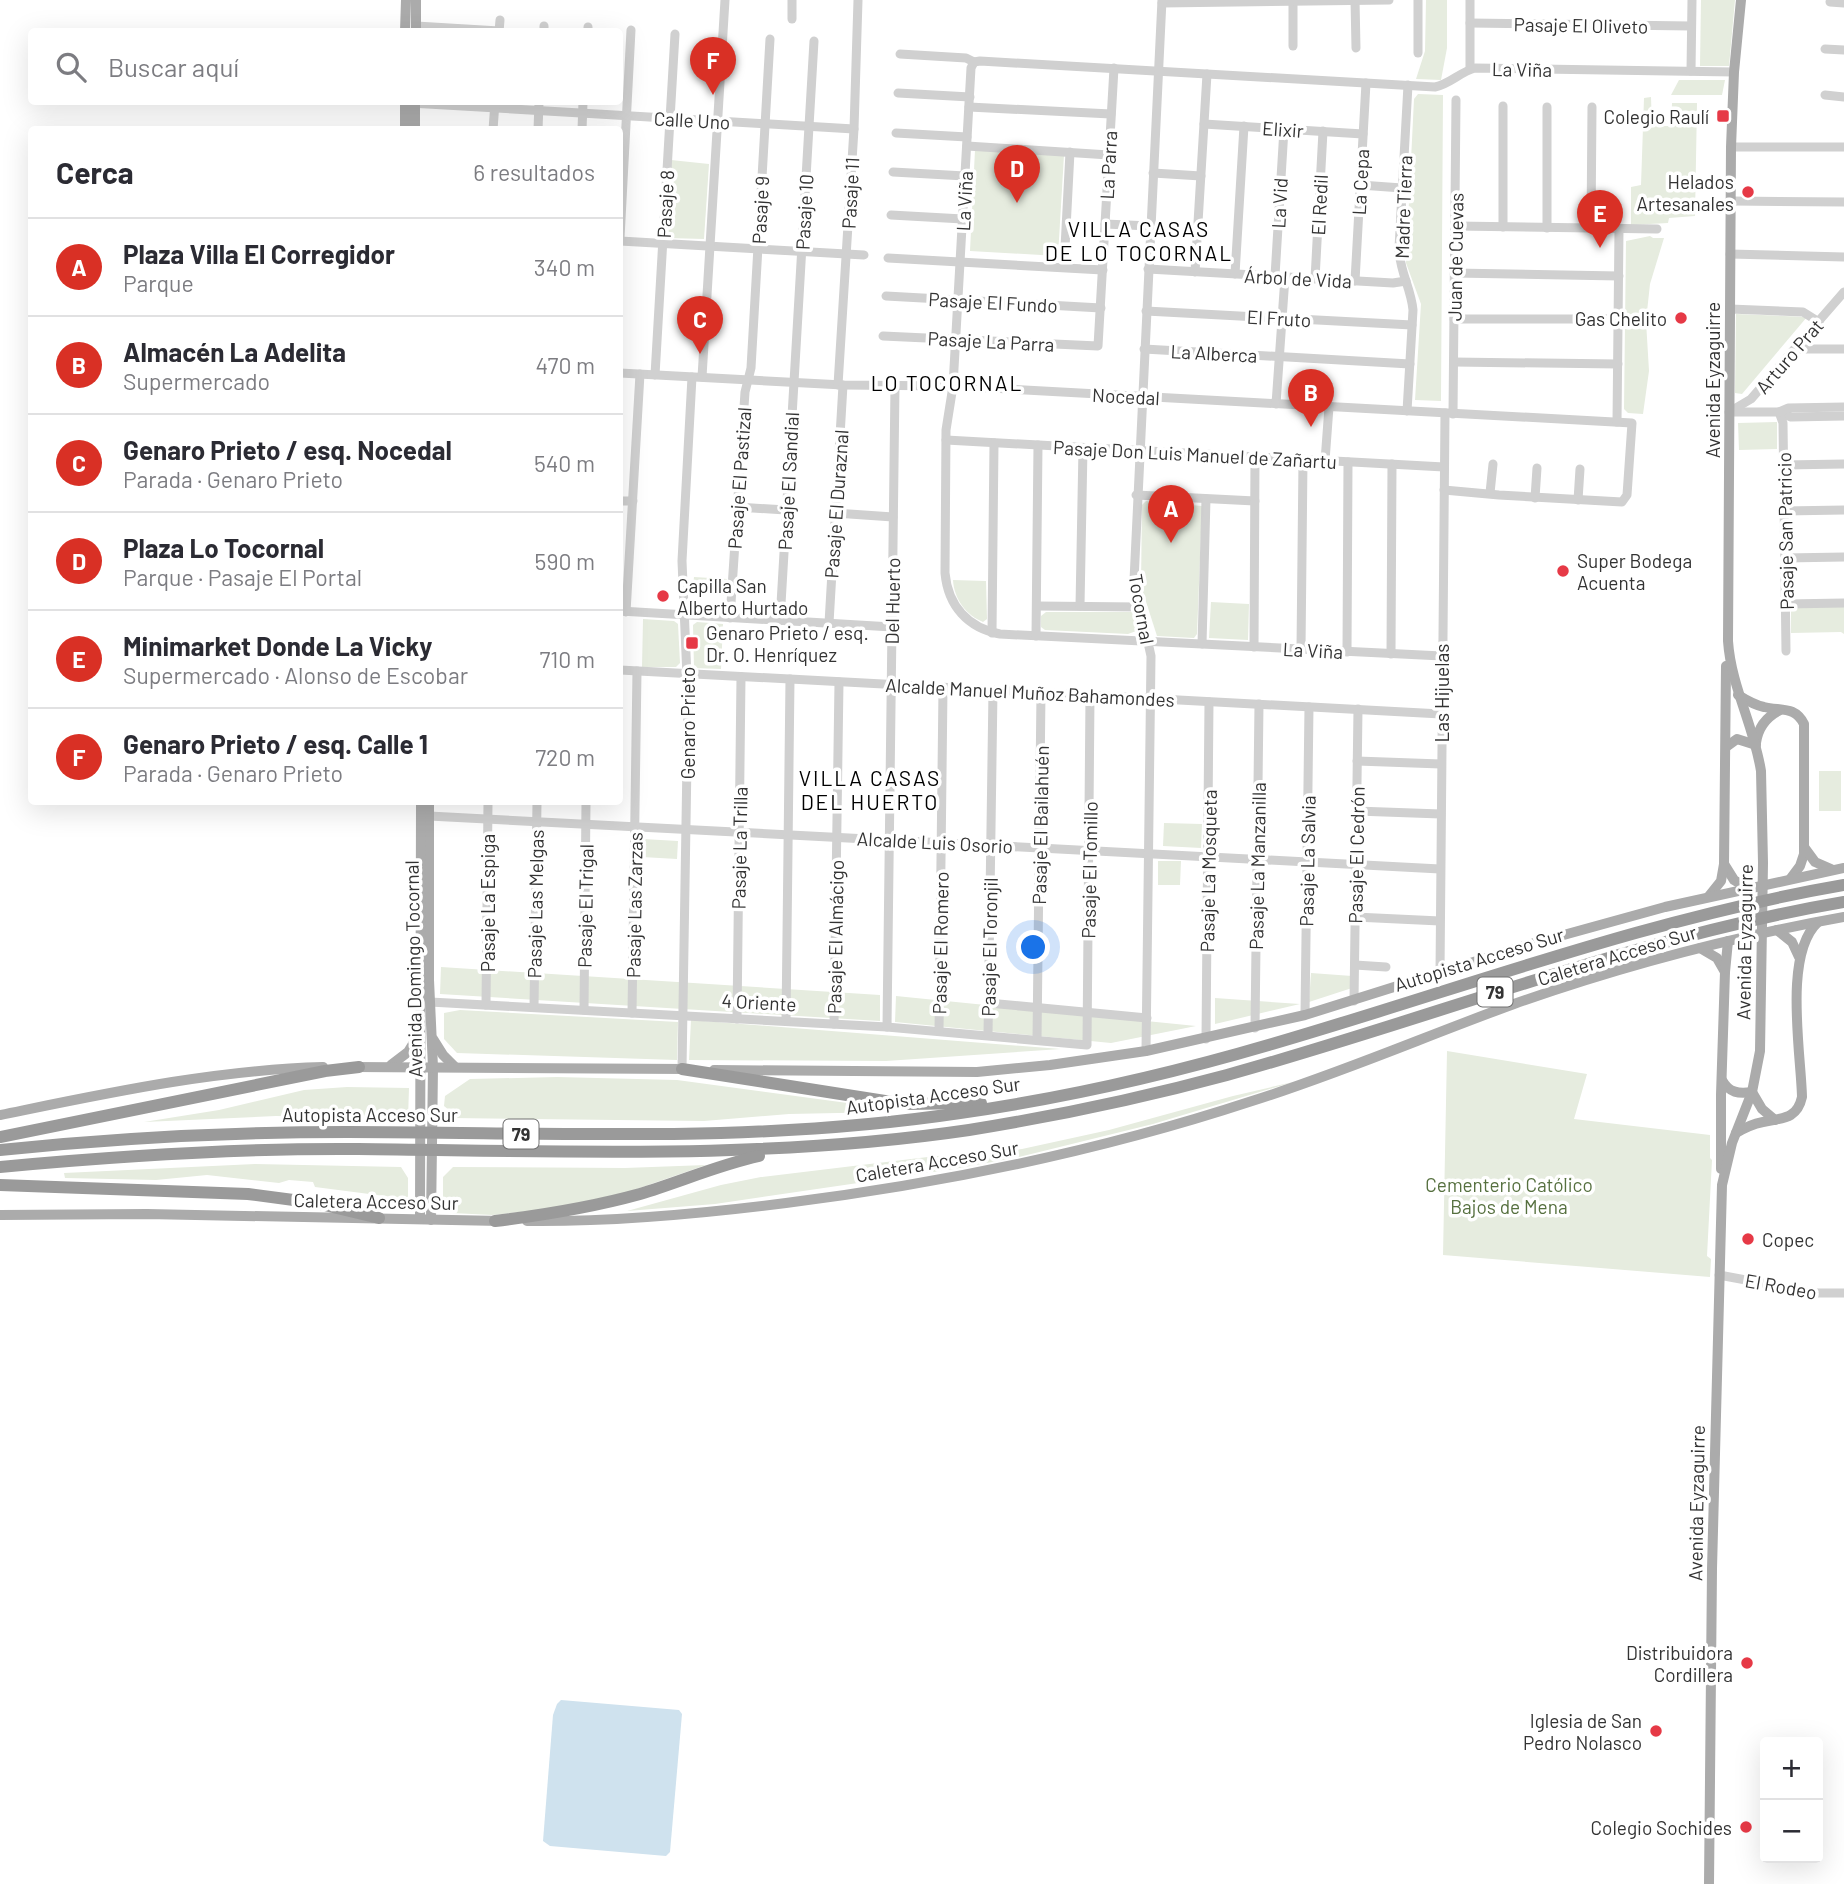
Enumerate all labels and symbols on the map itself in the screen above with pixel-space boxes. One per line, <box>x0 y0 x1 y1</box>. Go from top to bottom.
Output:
street label: Pasaje El Oliveto <box>1513 12 1649 38</box>
pin: F <box>690 37 736 95</box>
street label: La Viña <box>1492 57 1552 81</box>
place label: Colegio Raulí <box>1604 105 1709 128</box>
street label: Calle Uno <box>653 107 731 133</box>
marker: Colegio Raulí <box>1715 108 1731 124</box>
street label: Elixir <box>1261 116 1305 142</box>
street label: La Parra <box>1095 130 1121 200</box>
pin: D <box>994 145 1040 203</box>
street label: La Cepa <box>1347 148 1373 216</box>
street label: Madre Tierra <box>1390 155 1416 259</box>
street label: Pasaje 11 <box>837 157 863 229</box>
street label: Pasaje 8 <box>652 169 678 239</box>
street label: La Viña <box>951 170 977 232</box>
place label: Helados Artesanales <box>1636 170 1734 215</box>
street label: Pasaje 10 <box>791 174 817 250</box>
street label: El Redil <box>1306 174 1332 236</box>
street label: Pasaje 9 <box>747 175 773 245</box>
street label: La Vid <box>1266 177 1292 229</box>
marker: Helados Artesanales <box>1740 184 1756 200</box>
pin: E <box>1577 190 1623 248</box>
street label: Juan de Cuevas <box>1442 193 1468 321</box>
district label: VILLA CASAS DE LO TOCORNAL <box>1045 216 1233 265</box>
street label: Árbol de Vida <box>1244 264 1352 292</box>
street label: Pasaje El Fundo <box>928 287 1058 317</box>
pin: C <box>677 296 723 354</box>
street label: Avenida Eyzaguirre <box>1701 302 1724 458</box>
street label: El Fruto <box>1246 305 1312 331</box>
place label: Gas Chelito <box>1575 307 1667 330</box>
marker: Gas Chelito <box>1673 310 1689 326</box>
street label: Arturo Prat <box>1750 314 1828 398</box>
street label: Pasaje La Parra <box>927 326 1055 356</box>
street label: La Alberca <box>1170 339 1258 367</box>
pin: B <box>1288 369 1334 427</box>
district label: LO TOCORNAL <box>871 370 1023 395</box>
street label: Nocedal <box>1092 383 1160 409</box>
street label: Pasaje El Pastizal <box>723 406 755 550</box>
street label: Pasaje El Sandial <box>773 411 803 551</box>
street label: Pasaje El Duraznal <box>819 429 853 579</box>
street label: Pasaje Don Luis Manuel de Zañartu <box>1053 435 1337 473</box>
street label: Pasaje San Patricio <box>1772 452 1798 610</box>
pin: A <box>1148 485 1194 543</box>
place label: Super Bodega Acuenta <box>1577 549 1692 594</box>
street label: Del Huerto <box>880 557 904 645</box>
marker: Super Bodega Acuenta <box>1555 563 1571 579</box>
street label: Tocornal <box>1124 572 1160 646</box>
place label: Capilla San Alberto Hurtado <box>677 574 808 619</box>
marker: Capilla San Alberto Hurtado <box>655 588 671 604</box>
place label: Genaro Prieto / esq. Dr. O. Henríquez <box>706 621 869 666</box>
marker: Genaro Prieto / esq. Dr. O. Henríquez <box>684 635 700 651</box>
street label: La Viña <box>1282 637 1344 663</box>
street label: Las Hijuelas <box>1430 644 1453 742</box>
street label: Genaro Prieto <box>676 667 699 779</box>
street label: Alcalde Manuel Muñoz Bahamondes <box>885 673 1175 711</box>
street label: Pasaje El Bailahuén <box>1027 745 1053 905</box>
district label: VILLA CASAS DEL HUERTO <box>799 765 941 814</box>
street label: Pasaje La Manzanilla <box>1244 782 1270 950</box>
street label: Pasaje La Trilla <box>726 786 752 910</box>
street label: Pasaje El Cedrón <box>1343 786 1369 924</box>
street label: Pasaje La Mosqueta <box>1195 789 1221 953</box>
street label: Pasaje La Salvia <box>1294 795 1320 927</box>
street label: Pasaje El Tomillo <box>1076 801 1102 939</box>
street label: Alcalde Luis Osorio <box>856 826 1014 858</box>
street label: Pasaje Las Melgas <box>522 829 548 979</box>
street label: Pasaje Las Zarzas <box>621 832 647 978</box>
street label: Pasaje La Espiga <box>476 834 499 972</box>
street label: Pasaje El Trigal <box>572 844 598 968</box>
street label: Avenida Domingo Tocornal <box>400 860 426 1078</box>
street label: Pasaje El Almácigo <box>822 860 848 1014</box>
street label: Avenida Eyzaguirre <box>1731 864 1757 1020</box>
street label: Pasaje El Romero <box>927 871 953 1015</box>
street label: Pasaje El Toronjil <box>976 877 1002 1017</box>
street label: Caletera Acceso Sur <box>1535 920 1699 990</box>
street label: Autopista Acceso Sur <box>1391 922 1567 996</box>
your location <box>1016 930 1050 964</box>
road number: 79 <box>1478 978 1512 1007</box>
street label: 4 Oriente <box>721 989 797 1015</box>
street label: Autopista Acceso Sur <box>844 1071 1022 1119</box>
street label: Autopista Acceso Sur <box>282 1103 458 1126</box>
road number: 79 <box>504 1120 538 1148</box>
street label: Caletera Acceso Sur <box>854 1135 1020 1187</box>
park label: Cementerio Católico Bajos de Mena <box>1425 1173 1593 1218</box>
street label: Caletera Acceso Sur <box>293 1188 459 1214</box>
place label: Copec <box>1762 1228 1814 1251</box>
marker: Copec <box>1740 1231 1756 1247</box>
street label: El Rodeo <box>1743 1268 1819 1304</box>
street label: Avenida Eyzaguirre <box>1683 1425 1709 1581</box>
place label: Distribuidora Cordillera <box>1626 1641 1733 1686</box>
marker: Distribuidora Cordillera <box>1739 1655 1755 1671</box>
place label: Iglesia de San Pedro Nolasco <box>1523 1709 1642 1754</box>
marker: Iglesia de San Pedro Nolasco <box>1648 1723 1664 1739</box>
place label: Colegio Sochides <box>1591 1816 1732 1839</box>
marker: Colegio Sochides <box>1738 1819 1754 1835</box>

